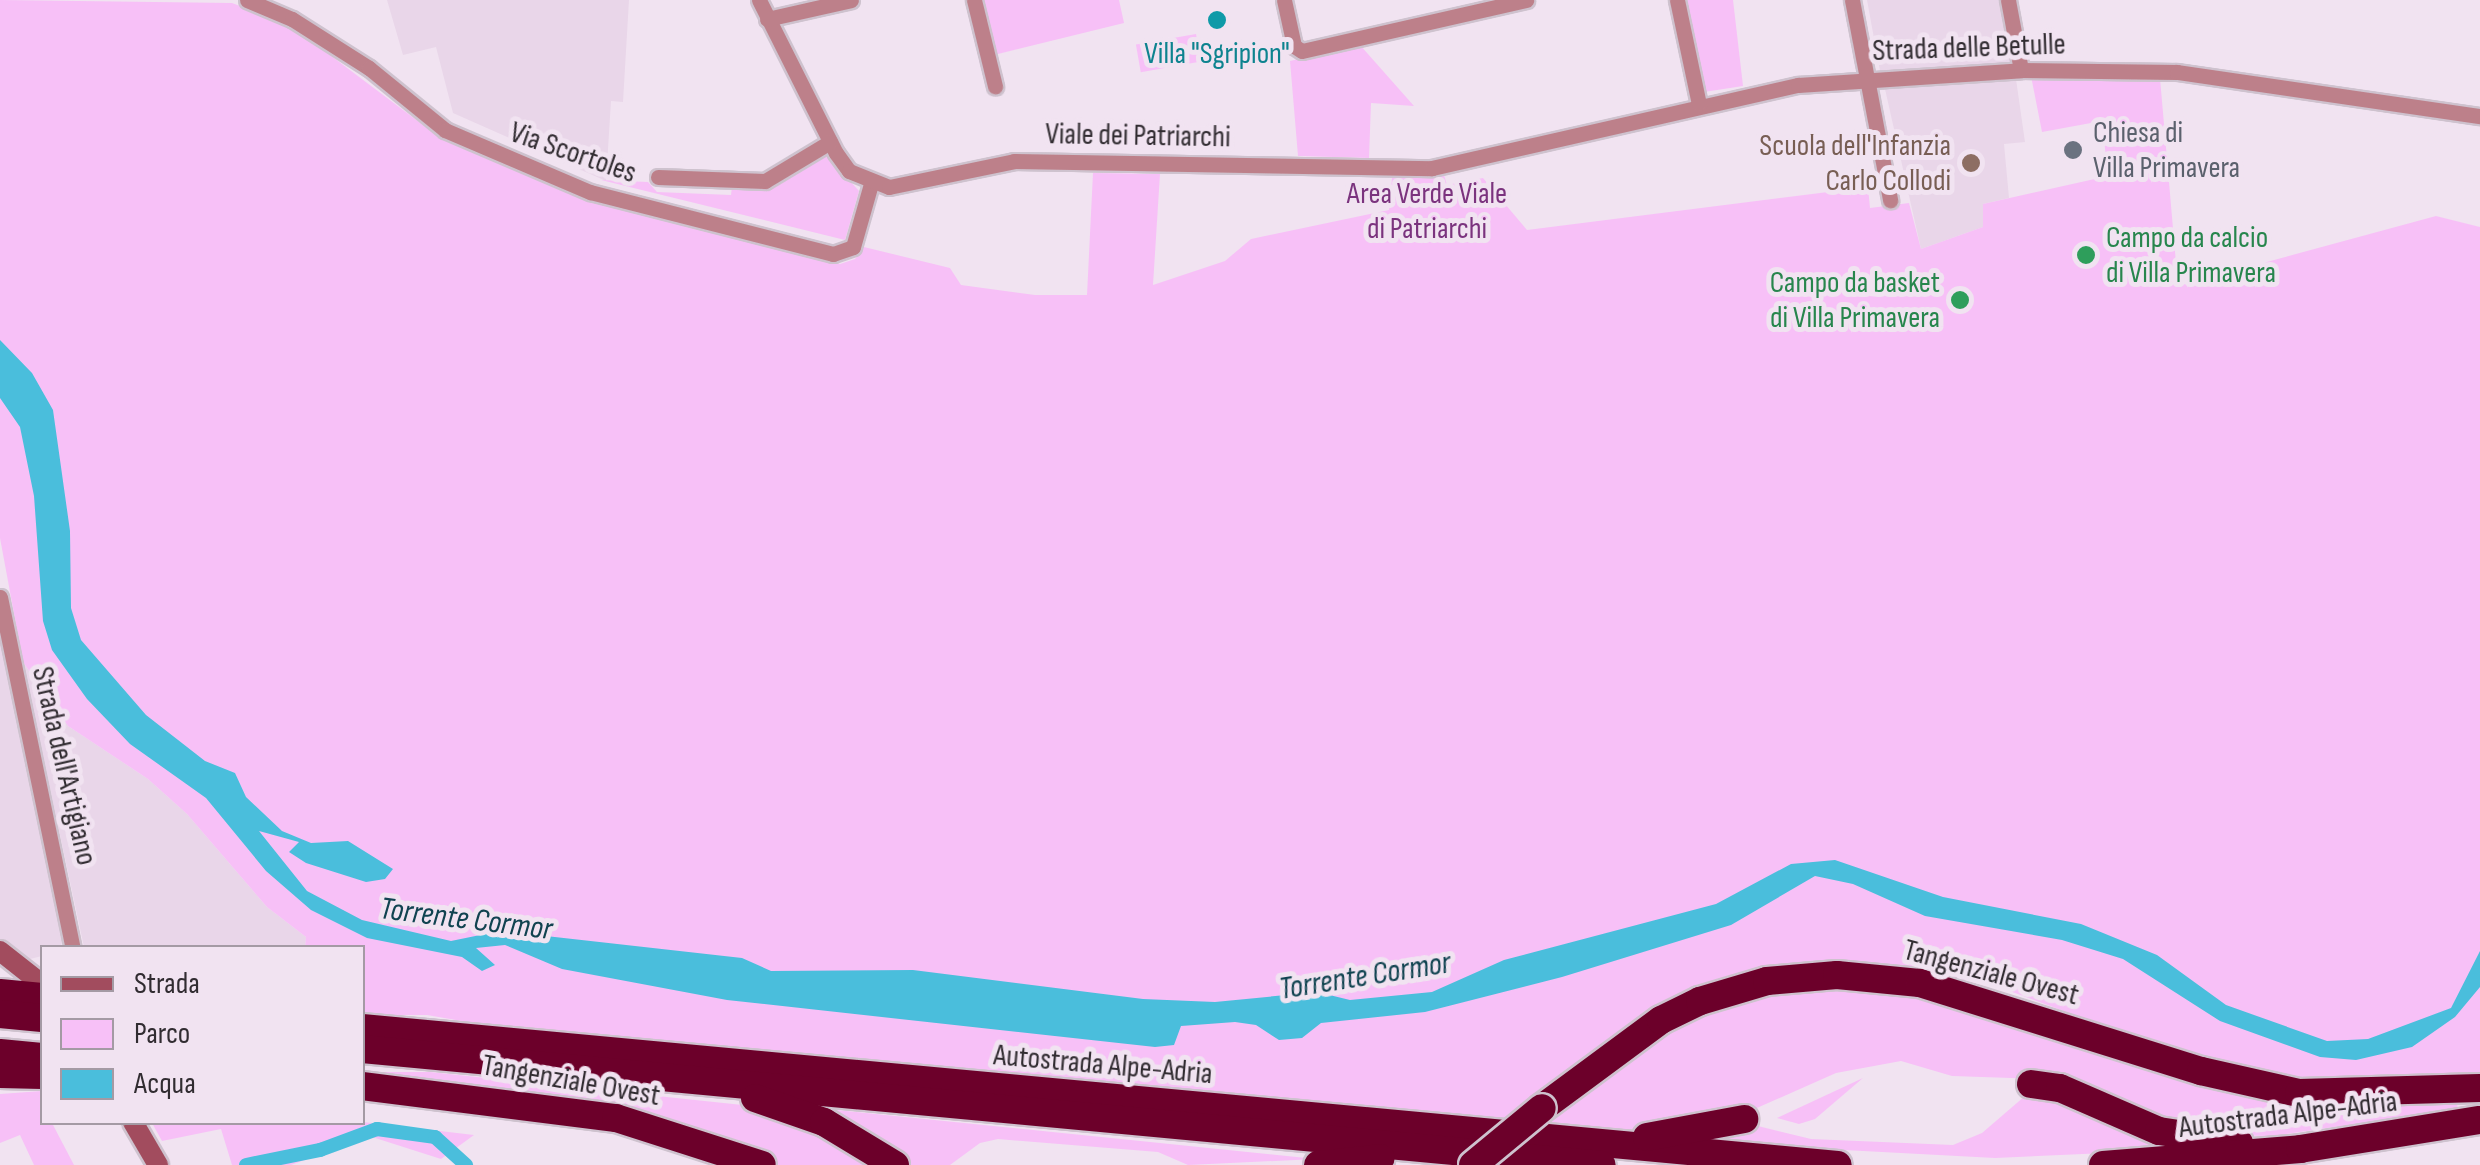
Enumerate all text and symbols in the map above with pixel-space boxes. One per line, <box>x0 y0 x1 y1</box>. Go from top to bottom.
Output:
marker: Villa "Sgripion" <box>1206 9 1228 31</box>
street label: Strada delle Betulle <box>1872 27 2066 69</box>
place label: Villa "Sgripion" <box>1144 36 1290 72</box>
street label: Via Scortoles <box>505 115 641 191</box>
place label: Chiesa di Villa Primavera <box>2093 115 2240 186</box>
street label: Viale dei Patriarchi <box>1045 116 1231 156</box>
place label: Scuola dell'Infanzia Carlo Collodi <box>1759 128 1951 198</box>
marker: Chiesa di Villa Primavera <box>2062 139 2084 161</box>
marker: Scuola dell'Infanzia Carlo Collodi <box>1960 152 1982 174</box>
park label: Area Verde Viale di Patriarchi <box>1347 176 1507 246</box>
place label: Campo da calcio di Villa Primavera <box>2106 220 2276 290</box>
marker: Campo da calcio di Villa Primavera <box>2075 244 2097 266</box>
place label: Campo da basket di Villa Primavera <box>1770 265 1940 336</box>
marker: Campo da basket di Villa Primavera <box>1949 289 1971 311</box>
street label: Strada dell'Artigiano <box>24 663 104 869</box>
water label: Torrente Cormor <box>378 890 554 950</box>
street label: Tangenziale Ovest <box>1900 932 2082 1014</box>
legend <box>40 945 365 1125</box>
water label: Torrente Cormor <box>1277 945 1453 1009</box>
text: Strada <box>134 966 200 1002</box>
text: Parco <box>134 1016 190 1052</box>
street label: Autostrada Alpe-Adria <box>992 1038 1214 1092</box>
street label: Tangenziale Ovest <box>479 1048 663 1114</box>
text: Acqua <box>134 1066 196 1102</box>
street label: Autostrada Alpe-Adria <box>2177 1084 2399 1146</box>

